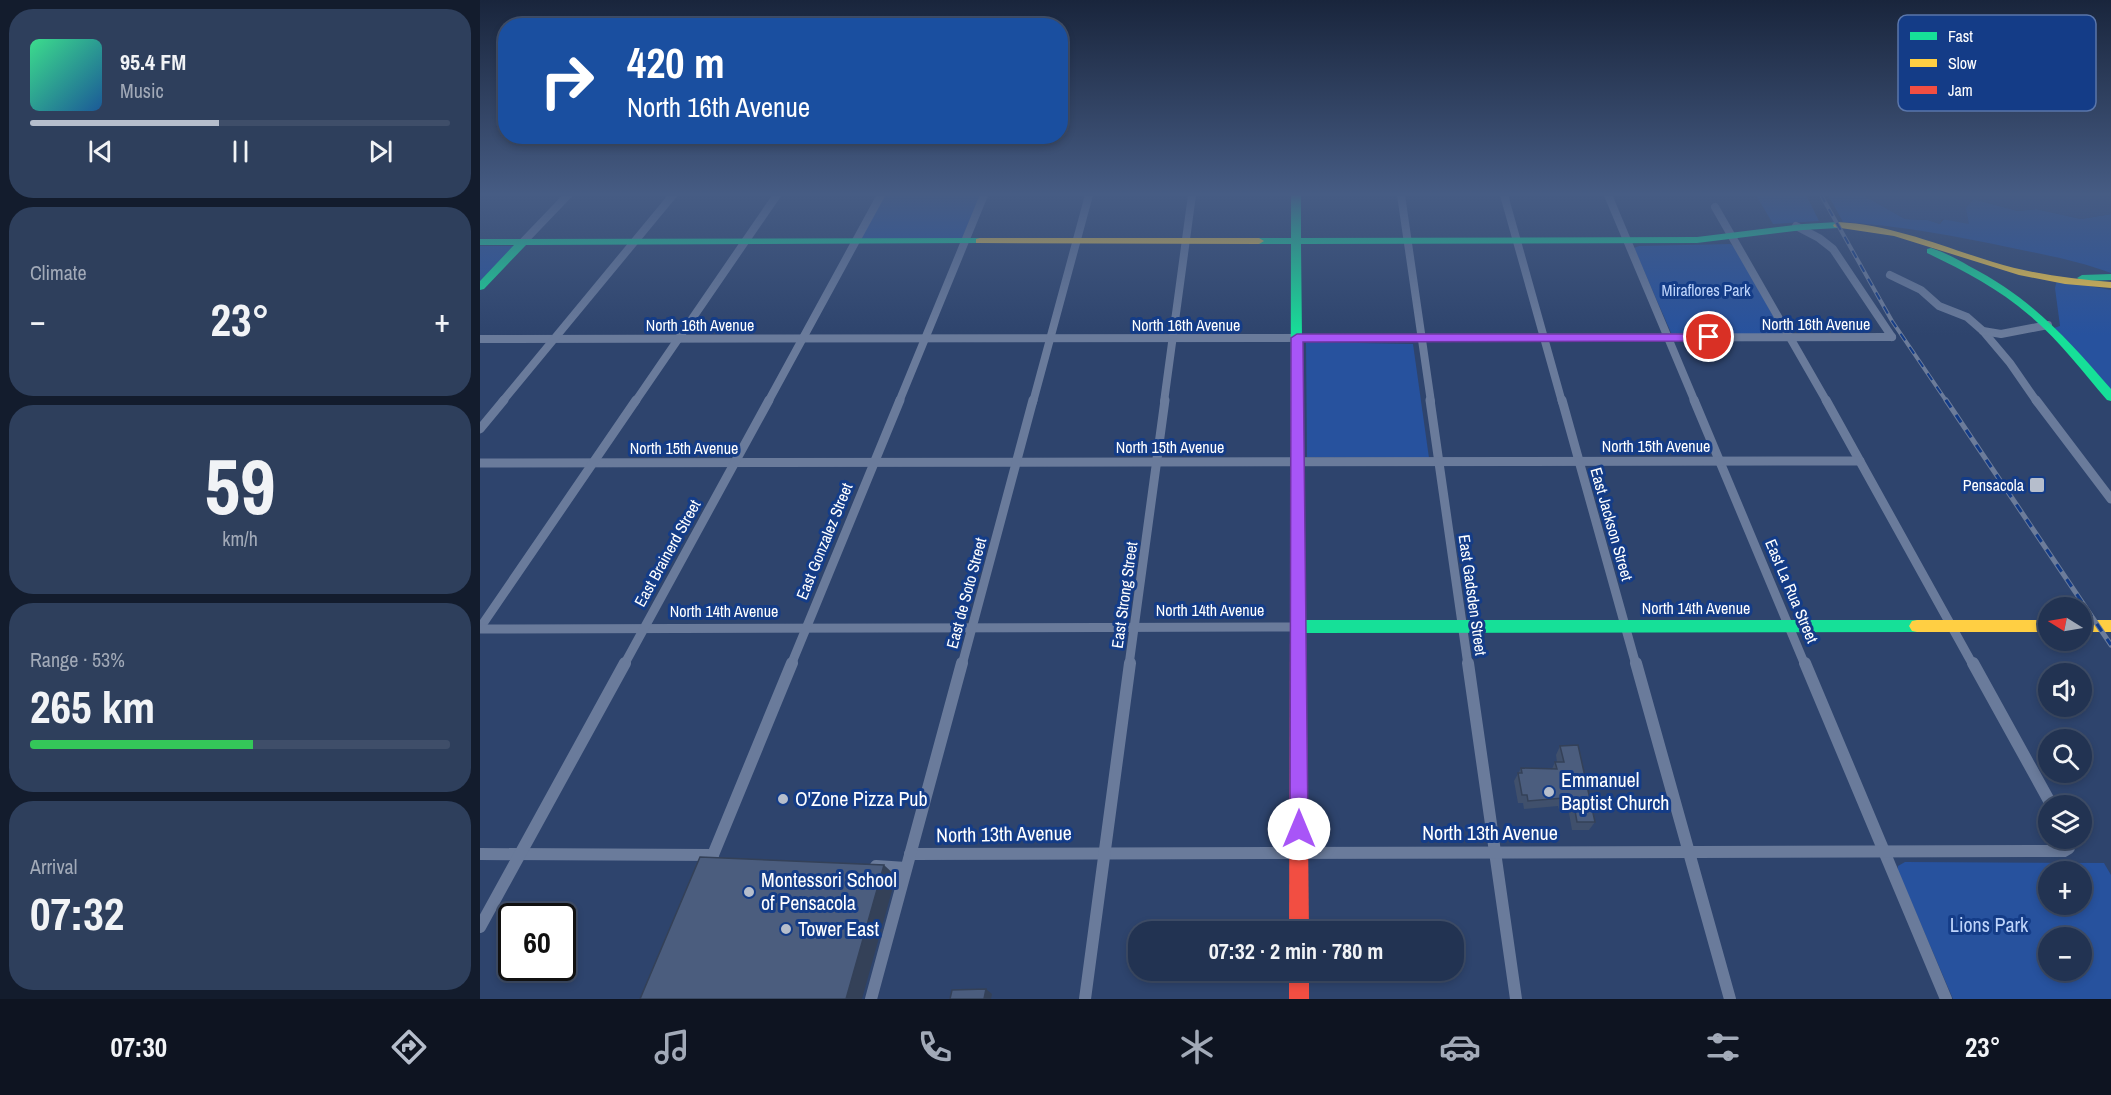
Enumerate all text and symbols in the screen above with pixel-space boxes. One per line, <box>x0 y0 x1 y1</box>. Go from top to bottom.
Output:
legend <box>1898 15 2096 111</box>
text: Fast <box>1948 25 1973 47</box>
text: 420 m <box>627 35 725 91</box>
icon: right <box>528 42 606 120</box>
text: 95.4 FM <box>120 47 186 77</box>
text: Slow <box>1948 52 1977 74</box>
text: Music <box>120 77 164 104</box>
text: Jam <box>1948 79 1973 101</box>
text: North 16th Avenue <box>627 89 810 125</box>
icon: previous <box>84 135 117 168</box>
icon: pause <box>224 135 257 168</box>
icon: next <box>364 135 397 168</box>
text: Climate <box>30 259 87 286</box>
park label: Miraflores Park <box>1662 279 1751 301</box>
text: 23° <box>210 289 270 350</box>
text: − <box>30 298 46 342</box>
text: + <box>434 298 450 342</box>
pin <box>1683 311 1734 362</box>
street label: North 16th Avenue <box>1762 313 1870 335</box>
street label: North 16th Avenue <box>646 314 754 336</box>
street label: North 16th Avenue <box>1132 314 1240 336</box>
icon: arrive <box>1692 320 1725 353</box>
text: 59 <box>204 433 276 538</box>
street label: North 15th Avenue <box>1602 435 1710 457</box>
street label: North 15th Avenue <box>1116 436 1224 458</box>
street label: North 15th Avenue <box>630 437 738 459</box>
street label: East Jackson Street <box>1585 465 1639 583</box>
place label: Pensacola <box>1963 474 2025 496</box>
marker: Pensacola <box>2028 476 2046 494</box>
street label: East Gonzalez Street <box>791 479 858 603</box>
street label: East Brainerd Street <box>629 495 706 610</box>
text: km/h <box>222 525 258 552</box>
street label: East Gadsden Street <box>1454 533 1492 657</box>
street label: East de Soto Street <box>941 535 991 651</box>
street label: East La Rua Street <box>1760 536 1824 647</box>
street label: East Strong Street <box>1106 540 1142 650</box>
street label: North 14th Avenue <box>1642 597 1750 619</box>
north arrow <box>2038 597 2092 651</box>
map controls <box>2038 597 2092 981</box>
street label: North 14th Avenue <box>1156 599 1264 621</box>
street label: North 14th Avenue <box>670 600 778 622</box>
text: Range · 53% <box>30 646 125 673</box>
button: sound <box>2038 663 2092 717</box>
text: 265 km <box>30 676 155 737</box>
button: search <box>2038 729 2092 783</box>
place label: Emmanuel Baptist Church <box>1561 766 1669 816</box>
place label: O'Zone Pizza Pub <box>795 785 928 812</box>
marker: Emmanuel Baptist Church <box>1542 785 1556 799</box>
marker: O'Zone Pizza Pub <box>776 792 790 806</box>
button: layers <box>2038 795 2092 849</box>
position arrow <box>1267 797 1331 861</box>
street label: North 13th Avenue <box>936 819 1072 848</box>
street label: North 13th Avenue <box>1422 819 1558 846</box>
text: Arrival <box>30 853 77 880</box>
button: + <box>2038 861 2092 915</box>
place label: Montessori School of Pensacola <box>761 866 897 916</box>
text: 07:32 <box>30 883 124 944</box>
marker: Montessori School of Pensacola <box>742 885 756 899</box>
speed limit sign: 60 <box>498 903 576 981</box>
park label: Lions Park <box>1950 911 2029 938</box>
place label: Tower East <box>798 915 880 942</box>
marker: Tower East <box>779 922 793 936</box>
button: − <box>2038 927 2092 981</box>
text: 07:32 · 2 min · 780 m <box>1209 936 1383 966</box>
icon: directions <box>388 1026 430 1068</box>
icon: music <box>651 1026 693 1068</box>
icon: phone <box>914 1026 956 1068</box>
icon: climate <box>1176 1026 1218 1068</box>
icon: car <box>1439 1026 1481 1068</box>
icon: filters <box>1702 1026 1744 1068</box>
text: 07:30 <box>110 1029 167 1065</box>
text: 23° <box>1965 1029 2001 1065</box>

